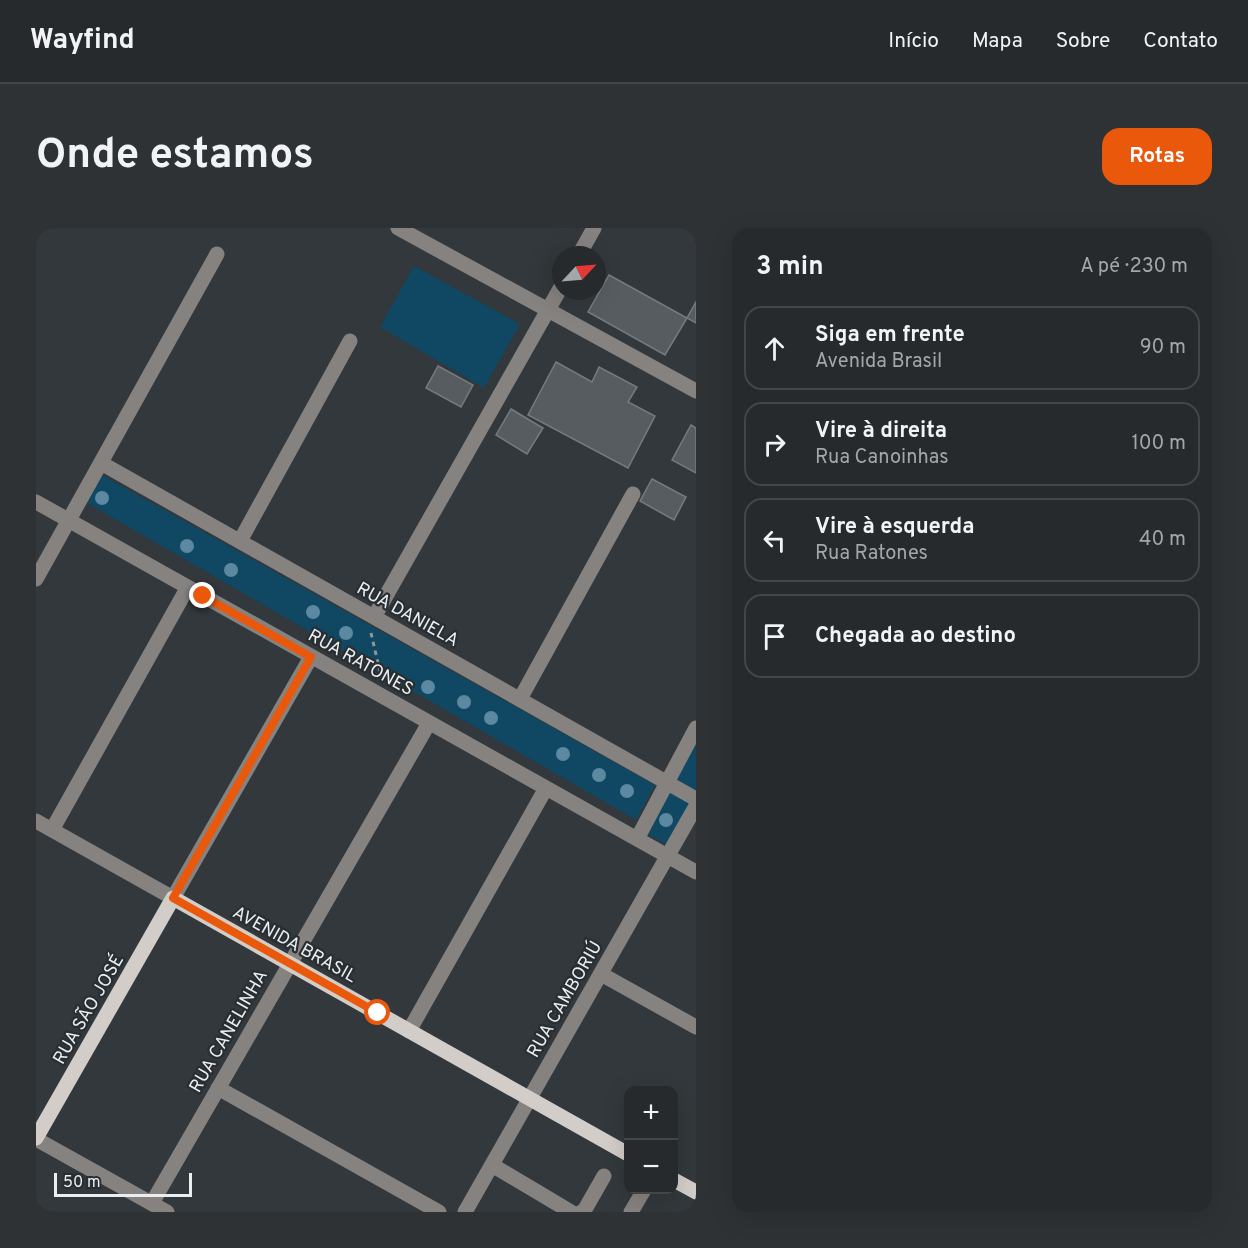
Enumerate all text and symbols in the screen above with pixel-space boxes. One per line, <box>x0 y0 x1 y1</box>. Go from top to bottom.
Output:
text: Wayfind <box>30 23 135 59</box>
text: Início <box>888 28 939 55</box>
text: Mapa <box>972 28 1023 55</box>
text: Sobre <box>1056 28 1110 55</box>
text: Contato <box>1143 28 1218 55</box>
button: Rotas <box>1102 128 1212 185</box>
text: Onde estamos <box>36 130 314 183</box>
north arrow <box>552 246 606 300</box>
text: 3 min <box>756 251 824 284</box>
text: A pé · 230 m <box>1080 254 1188 280</box>
text: Siga em frente <box>815 322 965 349</box>
icon: ahead <box>758 332 791 365</box>
text: 90 m <box>1140 335 1186 361</box>
text: Avenida Brasil <box>815 349 942 375</box>
text: Vire à direita <box>815 418 947 445</box>
icon: right <box>758 428 791 461</box>
text: 100 m <box>1131 431 1186 457</box>
text: Rua Canoinhas <box>815 445 949 471</box>
text: Vire à esquerda <box>815 514 974 541</box>
icon: left <box>758 524 791 557</box>
text: 40 m <box>1139 527 1186 553</box>
text: Rua Ratones <box>815 541 928 567</box>
street label: RUA DANIELA <box>352 578 462 653</box>
route end <box>189 582 215 608</box>
icon: arrive <box>758 620 791 653</box>
text: Chegada ao destino <box>815 623 1016 650</box>
street label: RUA RATONES <box>303 625 417 702</box>
street label: AVENIDA BRASIL <box>228 902 360 989</box>
street label: RUA CAMBORIÚ <box>521 936 608 1062</box>
street label: RUA SÃO JOSÉ <box>47 950 130 1069</box>
street label: RUA CANELINHA <box>185 966 274 1097</box>
route start <box>364 999 390 1025</box>
map controls <box>624 1086 678 1194</box>
button: + <box>624 1086 678 1140</box>
button: − <box>624 1140 678 1194</box>
scale bar <box>54 1170 192 1198</box>
text: 50 m <box>63 1173 101 1193</box>

